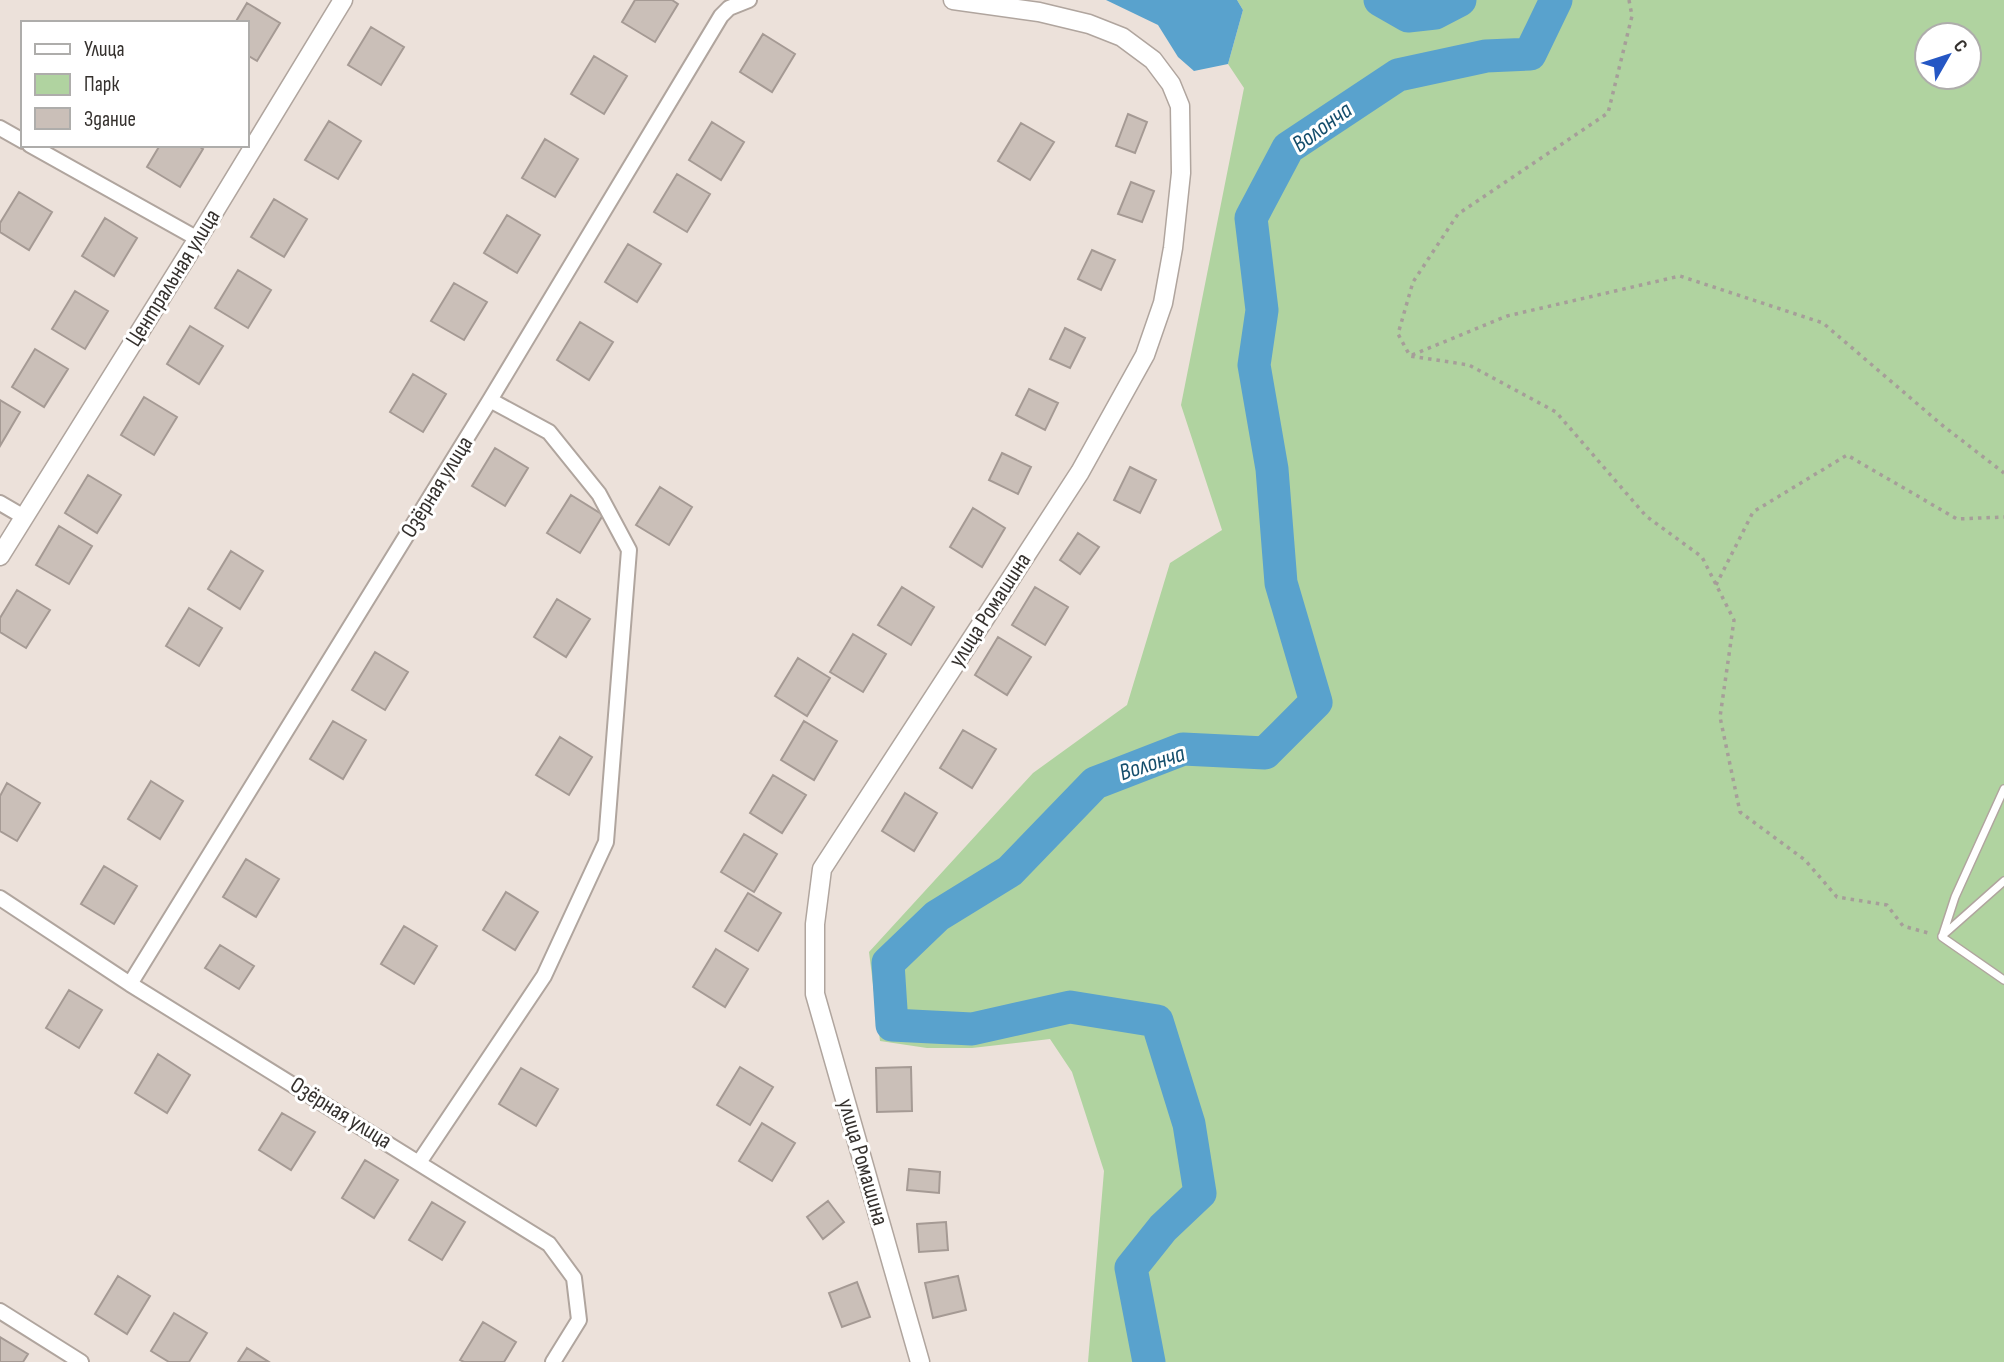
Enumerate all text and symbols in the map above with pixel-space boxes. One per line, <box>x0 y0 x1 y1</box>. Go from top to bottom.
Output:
legend <box>21 21 248 147</box>
north arrow <box>1913 21 1983 91</box>
text: С <box>1948 35 1972 57</box>
text: Улица <box>84 37 125 62</box>
text: Парк <box>84 72 119 97</box>
water label: Волонча <box>1286 95 1358 159</box>
text: Здание <box>84 107 136 132</box>
street label: Центральная улица <box>120 204 226 352</box>
street label: Озёрная улица <box>395 431 479 543</box>
street label: улица Ромашина <box>943 548 1037 672</box>
water label: Волонча <box>1116 739 1189 787</box>
street label: Озёрная улица <box>285 1071 397 1155</box>
street label: улица Ромашина <box>832 1095 894 1229</box>

